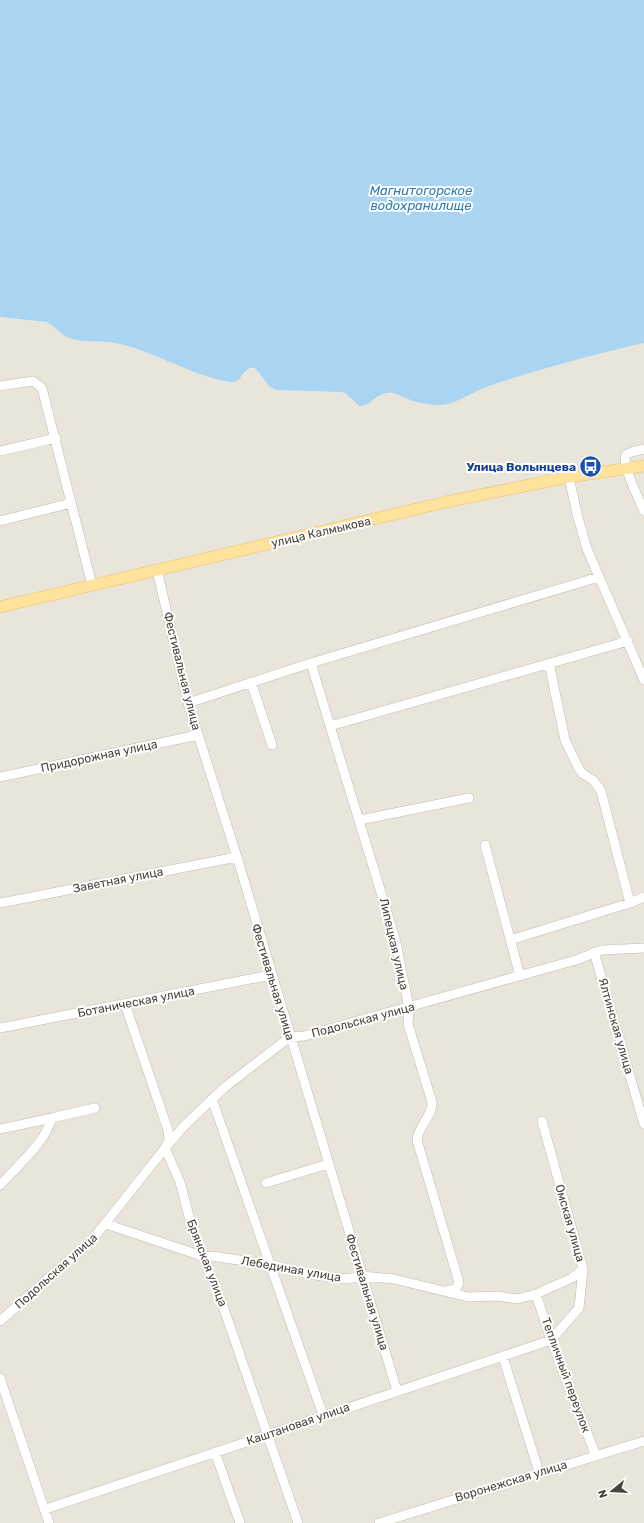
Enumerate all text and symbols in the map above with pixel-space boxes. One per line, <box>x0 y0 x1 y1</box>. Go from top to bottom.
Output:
water label: Магнитогорское водохранилище <box>370 183 472 213</box>
bus stop icon: Улица Волынцева <box>578 454 604 480</box>
place label: Улица Волынцева <box>467 460 576 474</box>
street label: улица Калмыкова <box>270 514 372 550</box>
street label: Фестивальная улица <box>161 610 203 732</box>
street label: Придорожная улица <box>40 737 158 775</box>
street label: Заветная улица <box>72 864 164 896</box>
street label: Липецкая улица <box>377 897 411 991</box>
street label: Фестивальная улица <box>249 922 297 1042</box>
street label: Ялтинская улица <box>596 976 636 1076</box>
street label: Ботаническая улица <box>76 984 196 1020</box>
street label: Подольская улица <box>310 1000 416 1040</box>
street label: Омская улица <box>552 1183 588 1263</box>
street label: Брянская улица <box>184 1217 230 1309</box>
street label: Подольская улица <box>12 1230 100 1312</box>
street label: Фестивальная улица <box>343 1232 391 1352</box>
street label: Лебединая улица <box>240 1253 342 1285</box>
street label: Тепличный переулок <box>539 1315 594 1435</box>
street label: Каштановая улица <box>245 1400 351 1448</box>
street label: Воронежская улица <box>453 1457 569 1505</box>
north arrow <box>592 1471 632 1511</box>
text: N <box>596 1488 610 1500</box>

